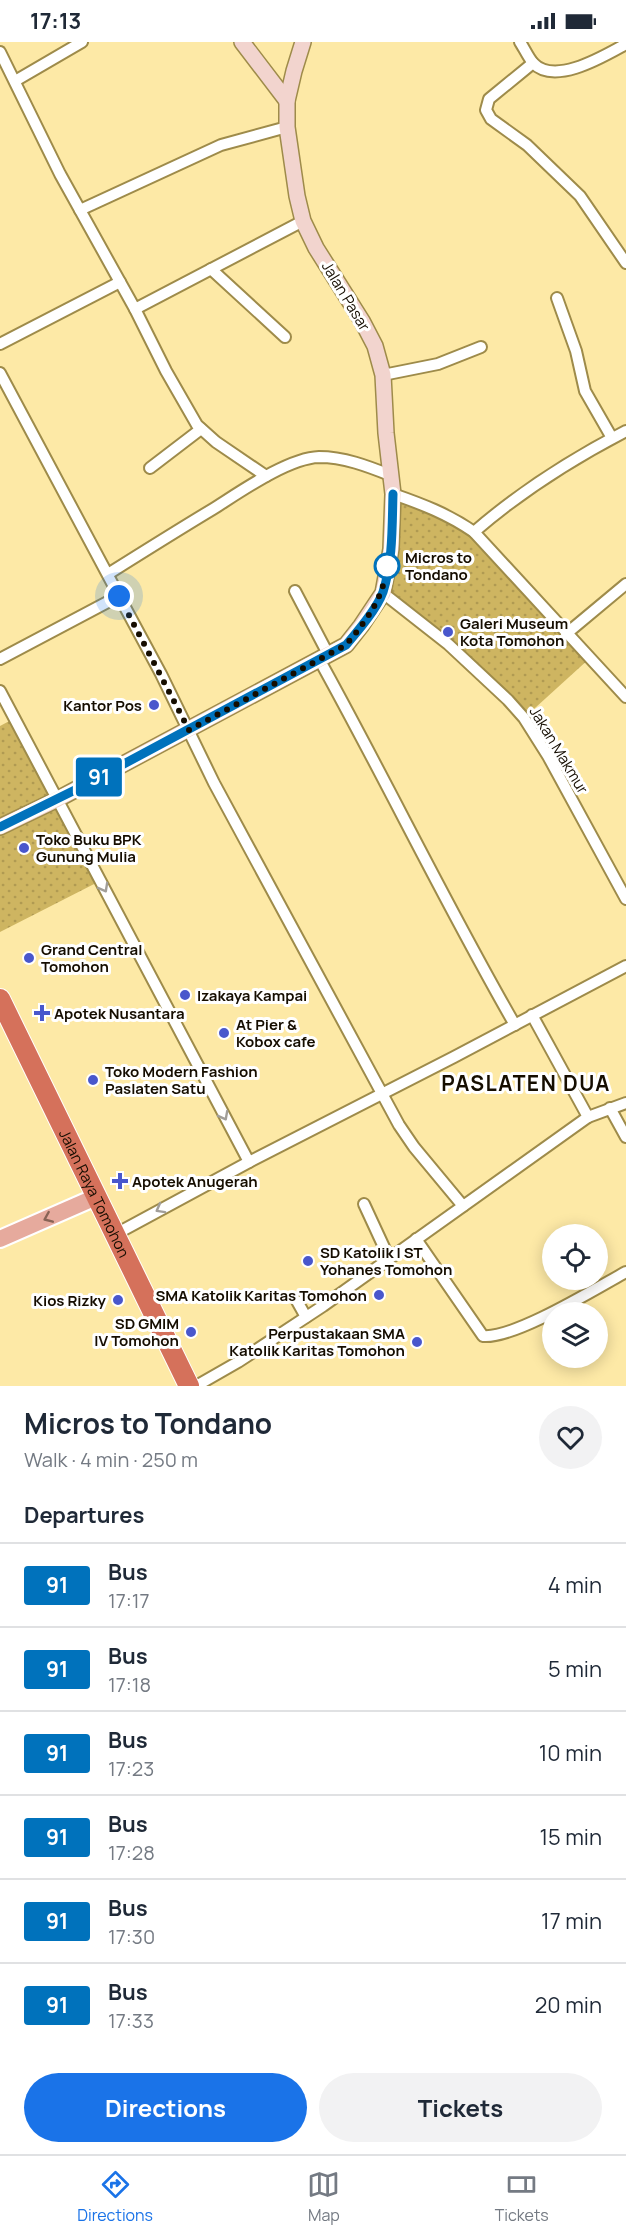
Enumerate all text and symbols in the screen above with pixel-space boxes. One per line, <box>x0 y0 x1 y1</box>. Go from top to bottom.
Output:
text: 17:13 <box>30 6 81 36</box>
street label: Jalan Pasar <box>317 257 375 335</box>
place label: Micros to Tondano <box>405 547 472 585</box>
marker: Micros to Tondano <box>374 553 400 579</box>
your location <box>104 581 134 611</box>
place label: Galeri Museum Kota Tomohon <box>460 613 568 651</box>
marker: Galeri Museum Kota Tomohon <box>441 625 455 639</box>
place label: Kantor Pos <box>63 695 142 716</box>
marker: Kantor Pos <box>147 698 161 712</box>
street label: Jakan Makmur <box>525 702 594 798</box>
line badge: 91 <box>72 758 126 796</box>
text: 91 <box>88 763 110 791</box>
place label: Toko Buku BPK Gunung Mulia <box>36 829 142 867</box>
marker: Toko Buku BPK Gunung Mulia <box>17 841 31 855</box>
one-way arrow <box>97 882 108 892</box>
place label: Grand Central Tomohon <box>41 939 142 977</box>
marker: Grand Central Tomohon <box>22 951 36 965</box>
place label: Izakaya Kampai <box>197 985 307 1006</box>
marker: Izakaya Kampai <box>178 988 192 1002</box>
place label: Apotek Nusantara <box>54 1003 185 1024</box>
marker: Apotek Nusantara <box>35 1006 49 1020</box>
place label: At Pier & Kobox cafe <box>236 1014 315 1052</box>
marker: At Pier & Kobox cafe <box>217 1026 231 1040</box>
place label: Toko Modern Fashion Paslaten Satu <box>105 1061 258 1099</box>
district label: PASLATEN DUA <box>441 1069 611 1097</box>
marker: Toko Modern Fashion Paslaten Satu <box>86 1073 100 1087</box>
one-way arrow <box>217 1110 228 1121</box>
street label: Jalan Raya Tomohon <box>55 1125 135 1261</box>
place label: Apotek Anugerah <box>132 1171 258 1192</box>
marker: Apotek Anugerah <box>113 1174 127 1188</box>
one-way arrow <box>156 1202 166 1213</box>
one-way arrow <box>43 1211 54 1223</box>
map controls <box>542 1224 608 1368</box>
button: locate <box>542 1224 608 1290</box>
place label: SD Katolik I ST Yohanes Tomohon <box>320 1242 453 1280</box>
marker: SD Katolik I ST Yohanes Tomohon <box>301 1254 315 1268</box>
place label: SMA Katolik Karitas Tomohon <box>155 1285 367 1306</box>
marker: SMA Katolik Karitas Tomohon <box>372 1288 386 1302</box>
place label: Kios Rizky <box>33 1290 107 1311</box>
marker: Kios Rizky <box>111 1293 125 1307</box>
button: layers <box>542 1302 608 1368</box>
place label: SD GMIM IV Tomohon <box>94 1313 179 1351</box>
place label: Perpustakaan SMA Katolik Karitas Tomohon <box>229 1323 405 1361</box>
marker: SD GMIM IV Tomohon <box>184 1325 198 1339</box>
marker: Perpustakaan SMA Katolik Karitas Tomohon <box>410 1335 424 1349</box>
text: Micros to Tondano <box>24 1404 272 1442</box>
button: heart <box>539 1406 602 1469</box>
text: Walk · 4 min · 250 m <box>24 1446 198 1473</box>
text: Departures <box>24 1500 144 1530</box>
text: Bus <box>108 1557 148 1587</box>
text: 4 min <box>548 1570 602 1600</box>
text: 91 <box>46 1571 68 1599</box>
text: 17:17 <box>108 1587 150 1614</box>
text: Bus <box>108 1641 148 1671</box>
text: 5 min <box>548 1654 602 1684</box>
text: 91 <box>46 1655 68 1683</box>
text: 17:18 <box>108 1671 151 1698</box>
text: Bus <box>108 1725 148 1755</box>
text: 10 min <box>539 1738 602 1768</box>
text: 91 <box>46 1739 68 1767</box>
text: 17:23 <box>108 1755 154 1782</box>
text: Bus <box>108 1809 148 1839</box>
text: 15 min <box>539 1822 602 1852</box>
text: 91 <box>46 1823 68 1851</box>
text: 17:28 <box>108 1839 155 1866</box>
text: Bus <box>108 1893 148 1923</box>
text: 17 min <box>541 1906 602 1936</box>
text: 91 <box>46 1907 68 1935</box>
text: 17:30 <box>108 1923 155 1950</box>
text: Bus <box>108 1977 148 2007</box>
text: 20 min <box>535 1990 602 2020</box>
text: 91 <box>46 1991 68 2019</box>
text: 17:33 <box>108 2007 154 2034</box>
button: Directions <box>24 2073 307 2142</box>
button: Tickets <box>319 2073 602 2142</box>
tab: Directions <box>77 2168 153 2226</box>
tab: Map <box>307 2168 340 2226</box>
tab: Tickets <box>495 2168 549 2226</box>

